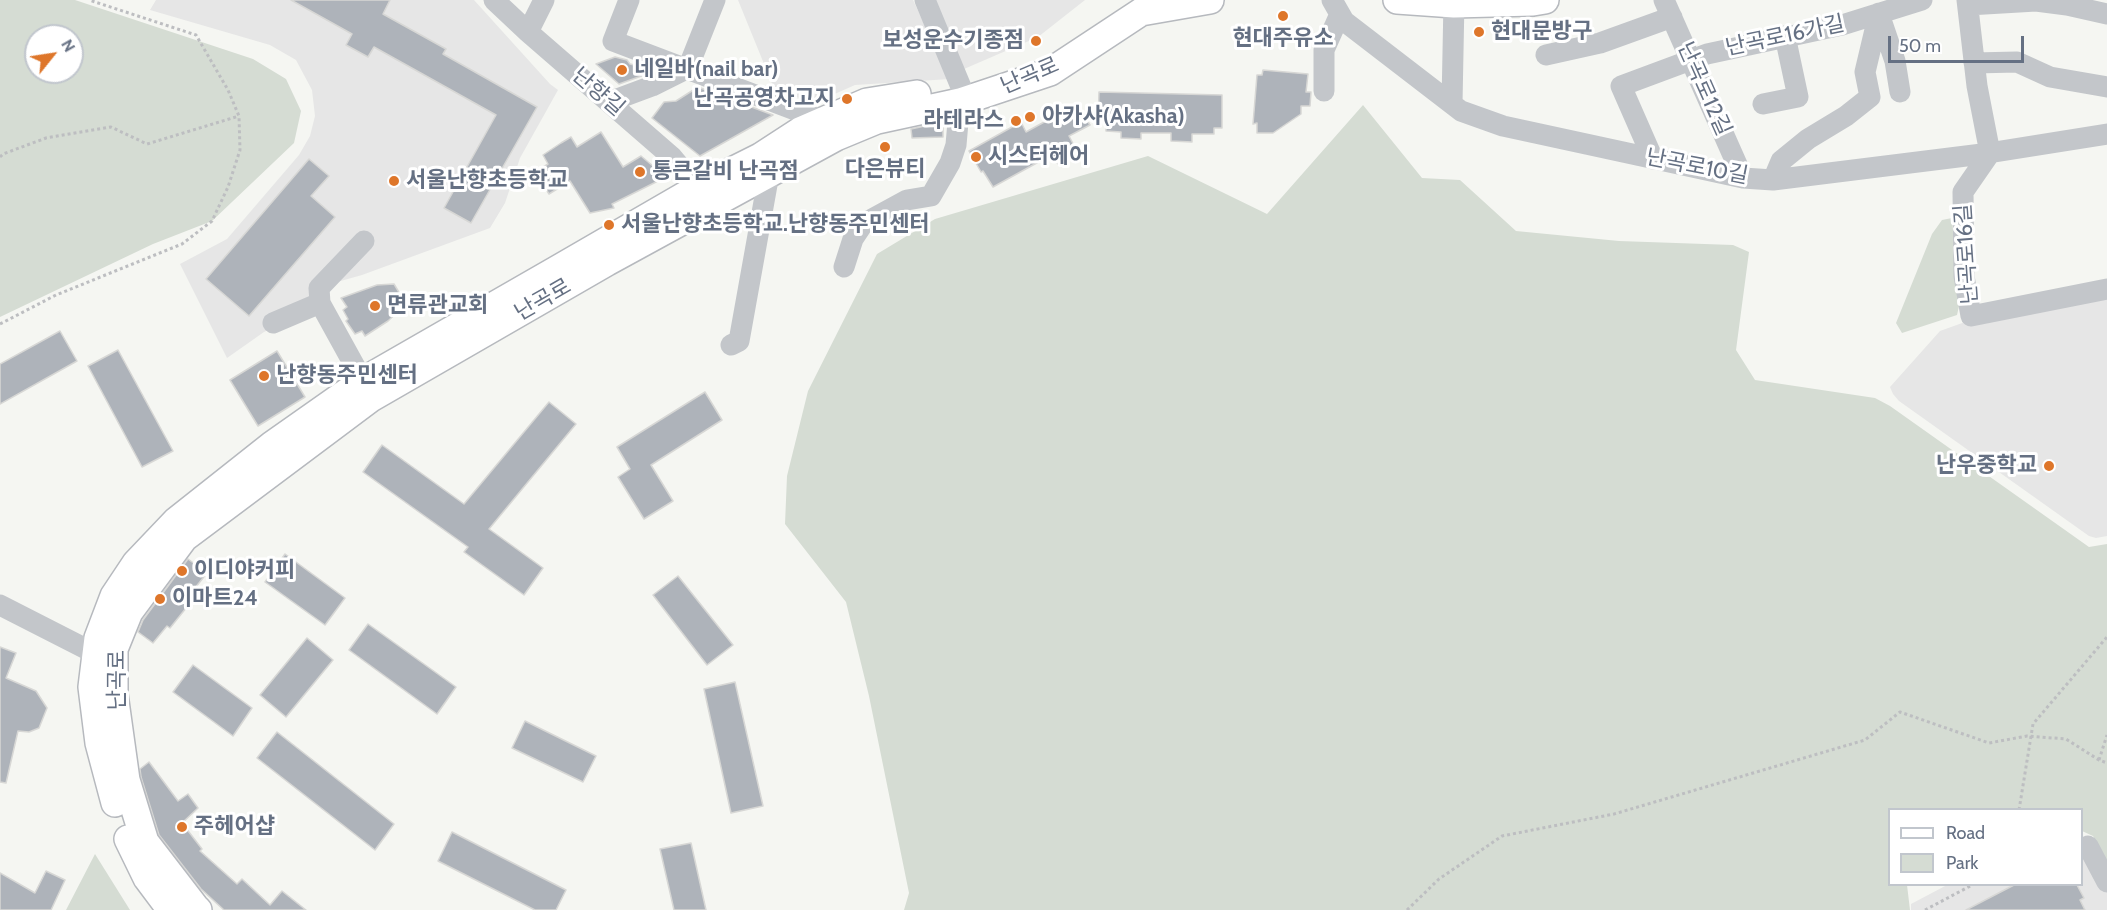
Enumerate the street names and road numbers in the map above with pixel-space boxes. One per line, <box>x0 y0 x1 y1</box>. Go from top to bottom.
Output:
street label: 난곡로16가길 <box>1723 11 1847 61</box>
street label: 난곡로12길 <box>1672 38 1736 140</box>
street label: 난곡로 <box>997 52 1063 100</box>
street label: 난향길 <box>566 62 630 122</box>
street label: 난곡로10길 <box>1644 144 1750 190</box>
street label: 난곡로16길 <box>1950 203 1984 305</box>
street label: 난곡로 <box>510 273 576 327</box>
street label: 난곡로 <box>105 650 131 710</box>

